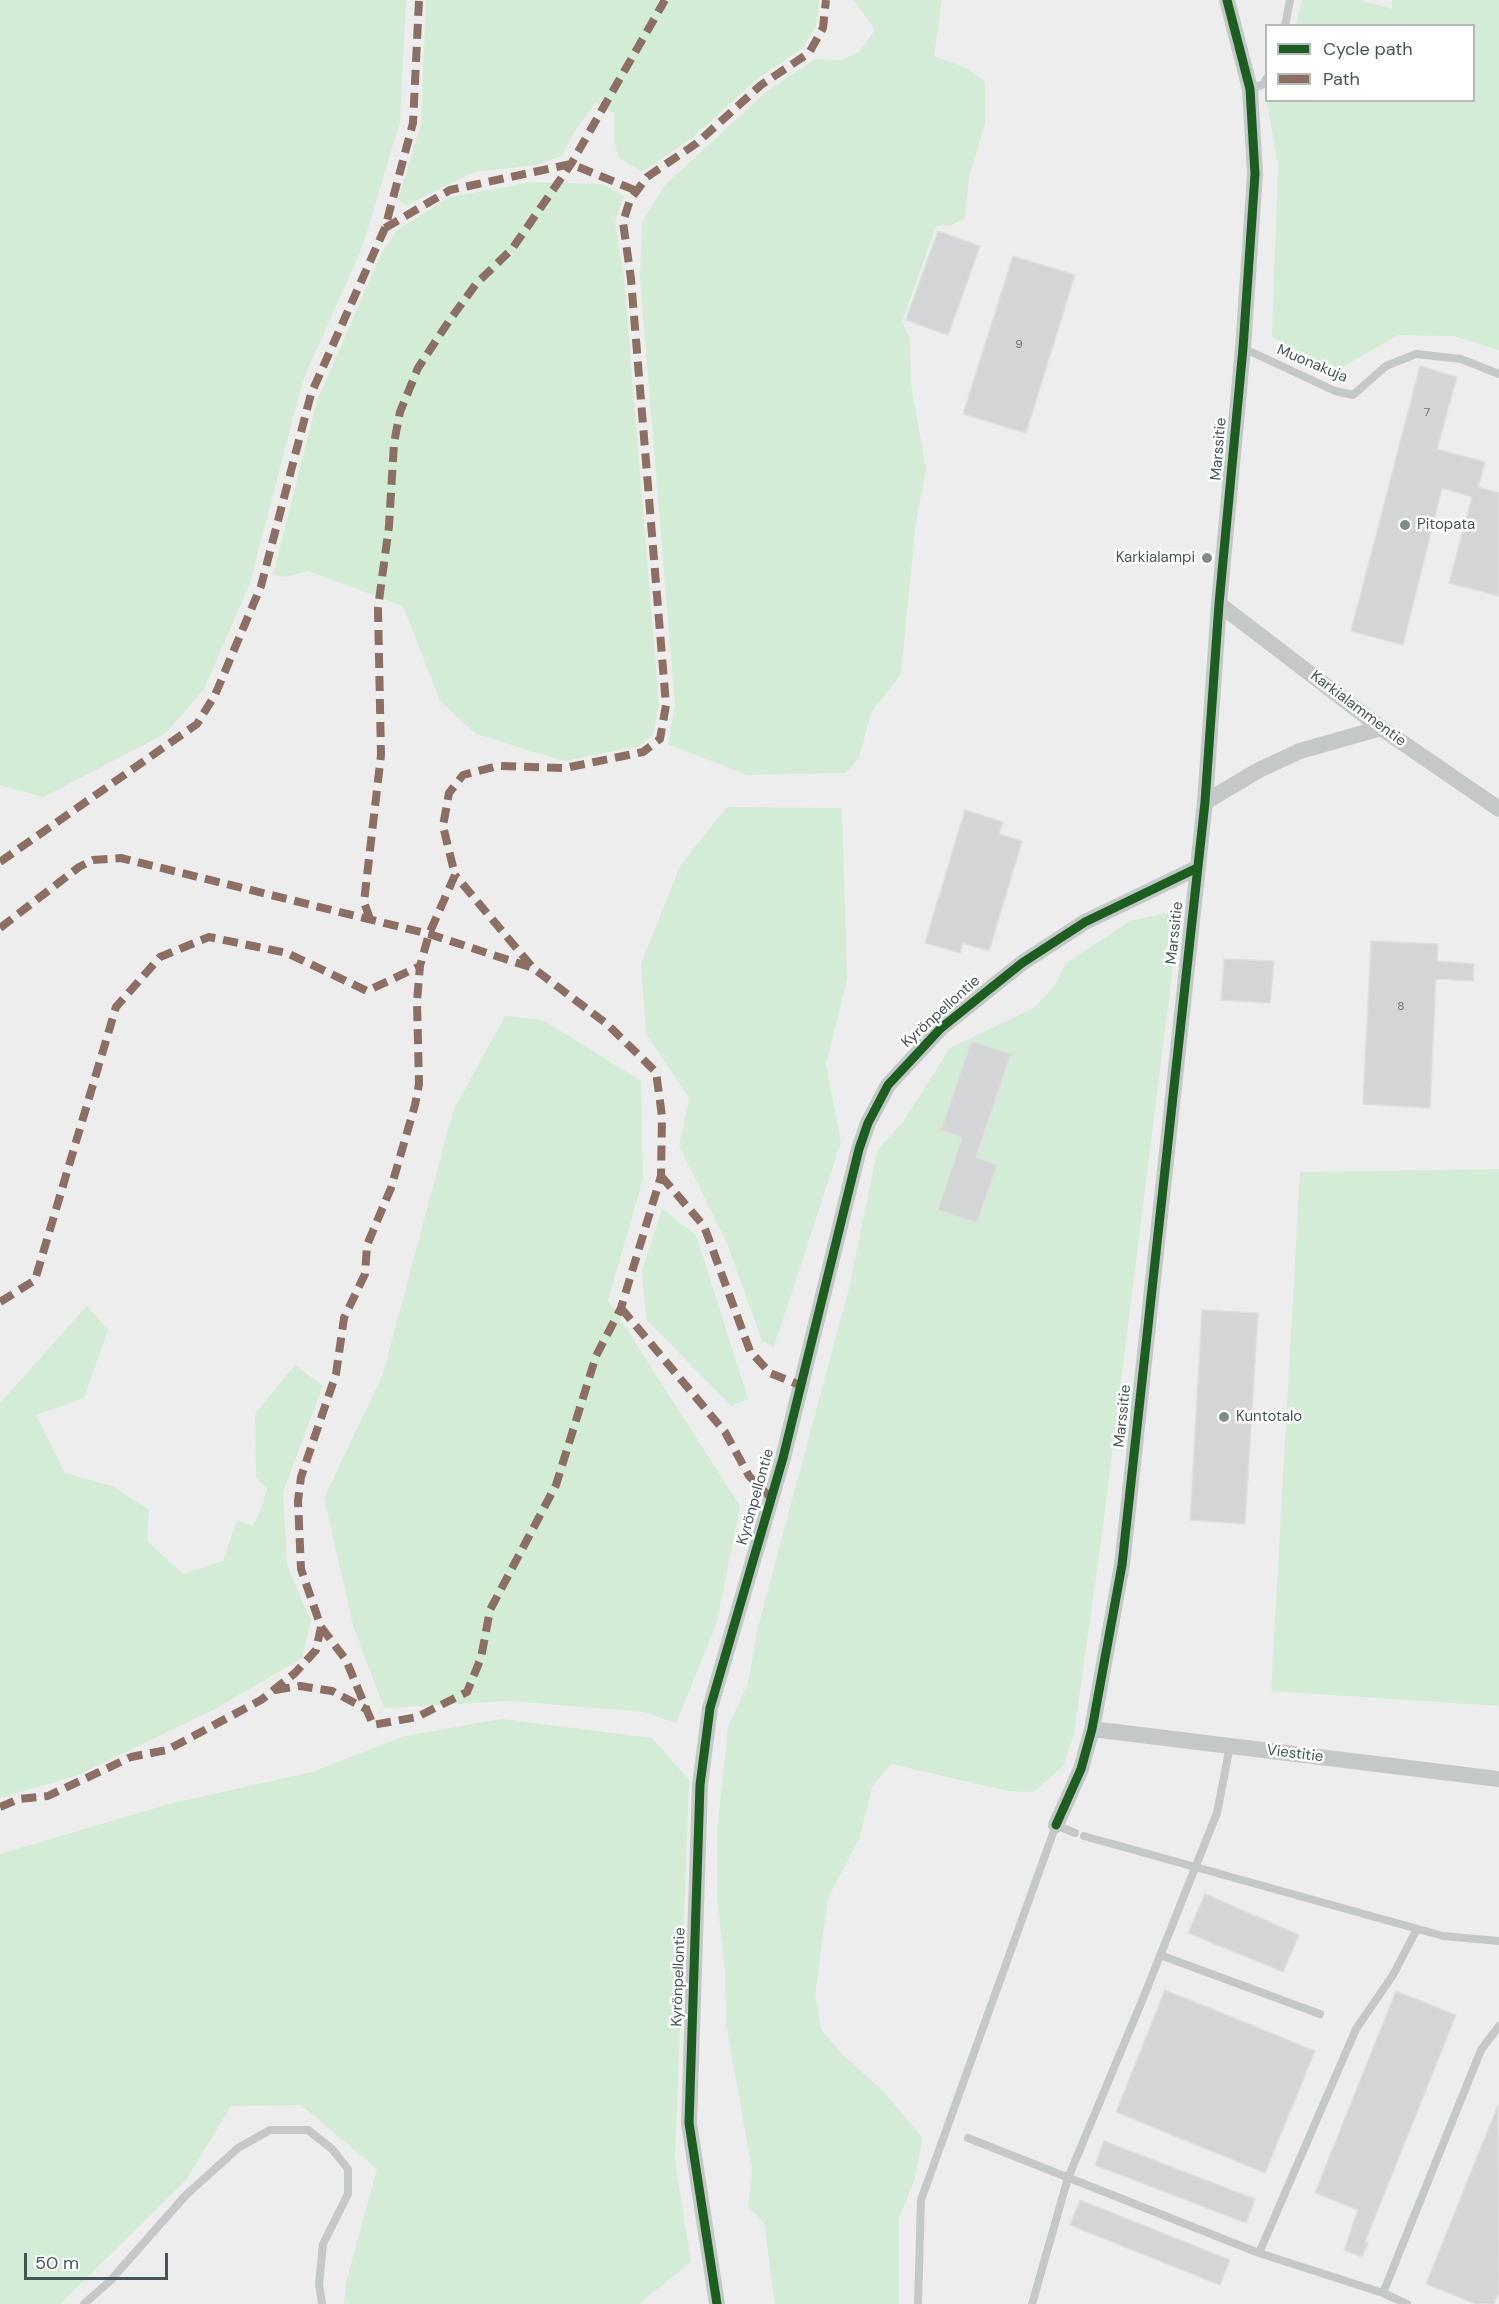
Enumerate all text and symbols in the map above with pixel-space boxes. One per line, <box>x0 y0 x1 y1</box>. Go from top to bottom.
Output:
legend <box>1265 24 1475 102</box>
text: Cycle path <box>1323 37 1413 61</box>
text: Path <box>1323 67 1360 91</box>
house number: 9 <box>1015 338 1023 352</box>
street label: Muonakuja <box>1274 341 1350 387</box>
house number: 7 <box>1424 406 1430 420</box>
street label: Marssitie <box>1207 417 1231 481</box>
place label: Pitopata <box>1417 516 1475 534</box>
marker: Pitopata <box>1398 518 1412 532</box>
place label: Karkialampi <box>1116 549 1195 567</box>
marker: Karkialampi <box>1200 551 1214 565</box>
street label: Karkialammentie <box>1307 667 1409 751</box>
street label: Marssitie <box>1163 901 1187 965</box>
street label: Kyrönpellontie <box>898 972 984 1052</box>
house number: 8 <box>1397 1000 1405 1014</box>
street label: Marssitie <box>1111 1384 1135 1448</box>
place label: Kuntotalo <box>1236 1408 1302 1426</box>
marker: Kuntotalo <box>1217 1410 1231 1424</box>
street label: Kyrönpellontie <box>734 1447 778 1547</box>
street label: Viestitie <box>1266 1742 1324 1766</box>
street label: Kyrönpellontie <box>668 1927 690 2027</box>
scale bar <box>27 2241 171 2279</box>
text: 50 m <box>35 2251 79 2275</box>

